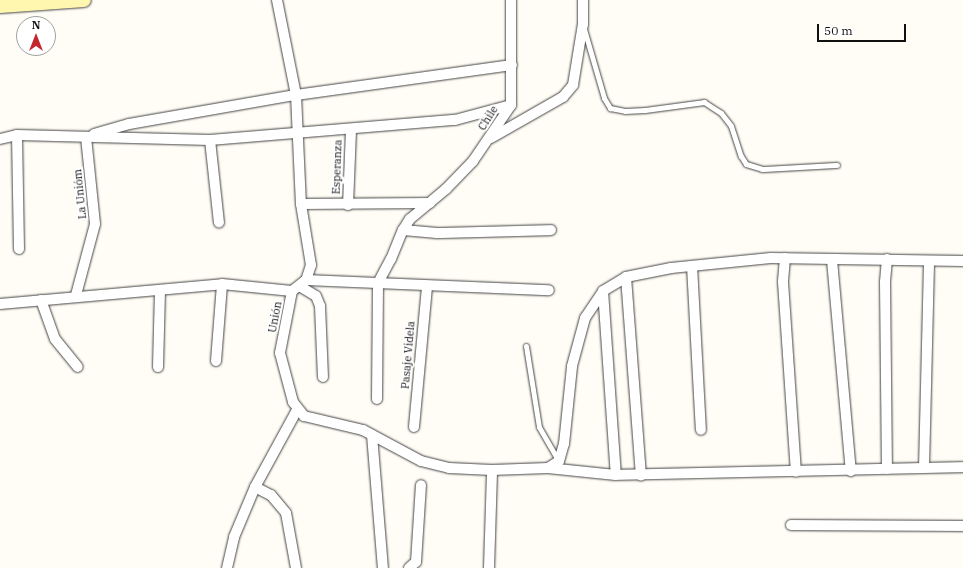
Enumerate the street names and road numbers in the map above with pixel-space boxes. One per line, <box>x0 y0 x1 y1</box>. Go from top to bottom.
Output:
street label: Chile <box>475 103 501 133</box>
street label: Esperanza <box>329 139 345 195</box>
street label: La Unióm <box>71 168 89 220</box>
street label: Unión <box>265 300 285 334</box>
street label: Pasaje Videla <box>398 320 418 390</box>

